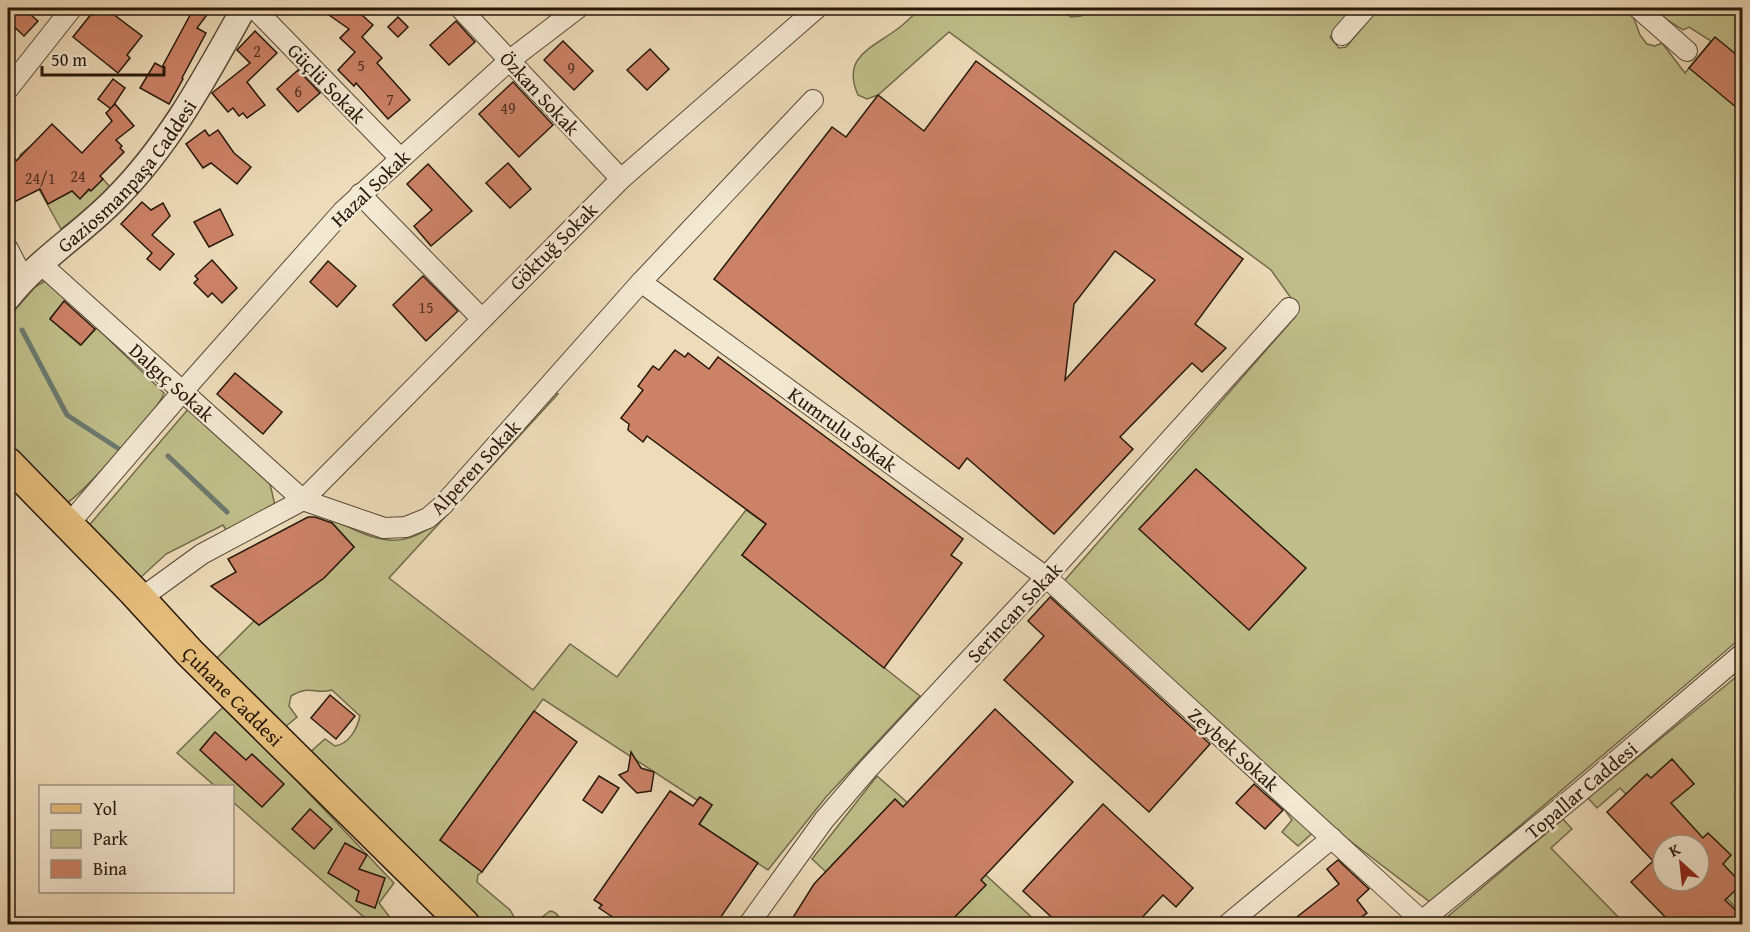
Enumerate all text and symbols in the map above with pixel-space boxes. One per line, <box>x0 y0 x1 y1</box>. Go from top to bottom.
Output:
street label: Güçlü Sokak <box>281 36 373 130</box>
scale bar <box>42 39 164 77</box>
house number: 2 <box>253 39 261 63</box>
street label: Özkan Sokak <box>493 44 587 142</box>
text: 50 m <box>51 46 87 73</box>
house number: 5 <box>357 53 365 77</box>
house number: 9 <box>567 56 575 80</box>
house number: 6 <box>294 79 302 103</box>
house number: 7 <box>386 87 394 111</box>
street label: Gaziosmanpaşa Caddesi <box>50 93 203 259</box>
house number: 49 <box>500 96 516 120</box>
street label: Hazal Sokak <box>324 142 417 233</box>
house number: 24 <box>70 164 86 188</box>
house number: 24/1 <box>25 166 55 190</box>
street label: Göktuğ Sokak <box>502 195 604 297</box>
house number: 15 <box>418 295 434 319</box>
street label: Dalgıç Sokak <box>123 336 222 429</box>
street label: Kumrulu Sokak <box>782 379 904 479</box>
street label: Alperen Sokak <box>423 412 527 521</box>
street label: Serincan Sokak <box>960 555 1069 669</box>
street label: Çuhane Caddesi <box>176 639 291 753</box>
street label: Zeybek Sokak <box>1182 700 1287 798</box>
street label: Topallar Caddesi <box>1519 734 1644 846</box>
legend <box>39 785 234 893</box>
text: Yol <box>93 795 117 822</box>
text: Park <box>93 825 129 852</box>
north arrow <box>1651 833 1711 893</box>
text: K <box>1664 836 1685 863</box>
text: Bina <box>93 855 127 882</box>

